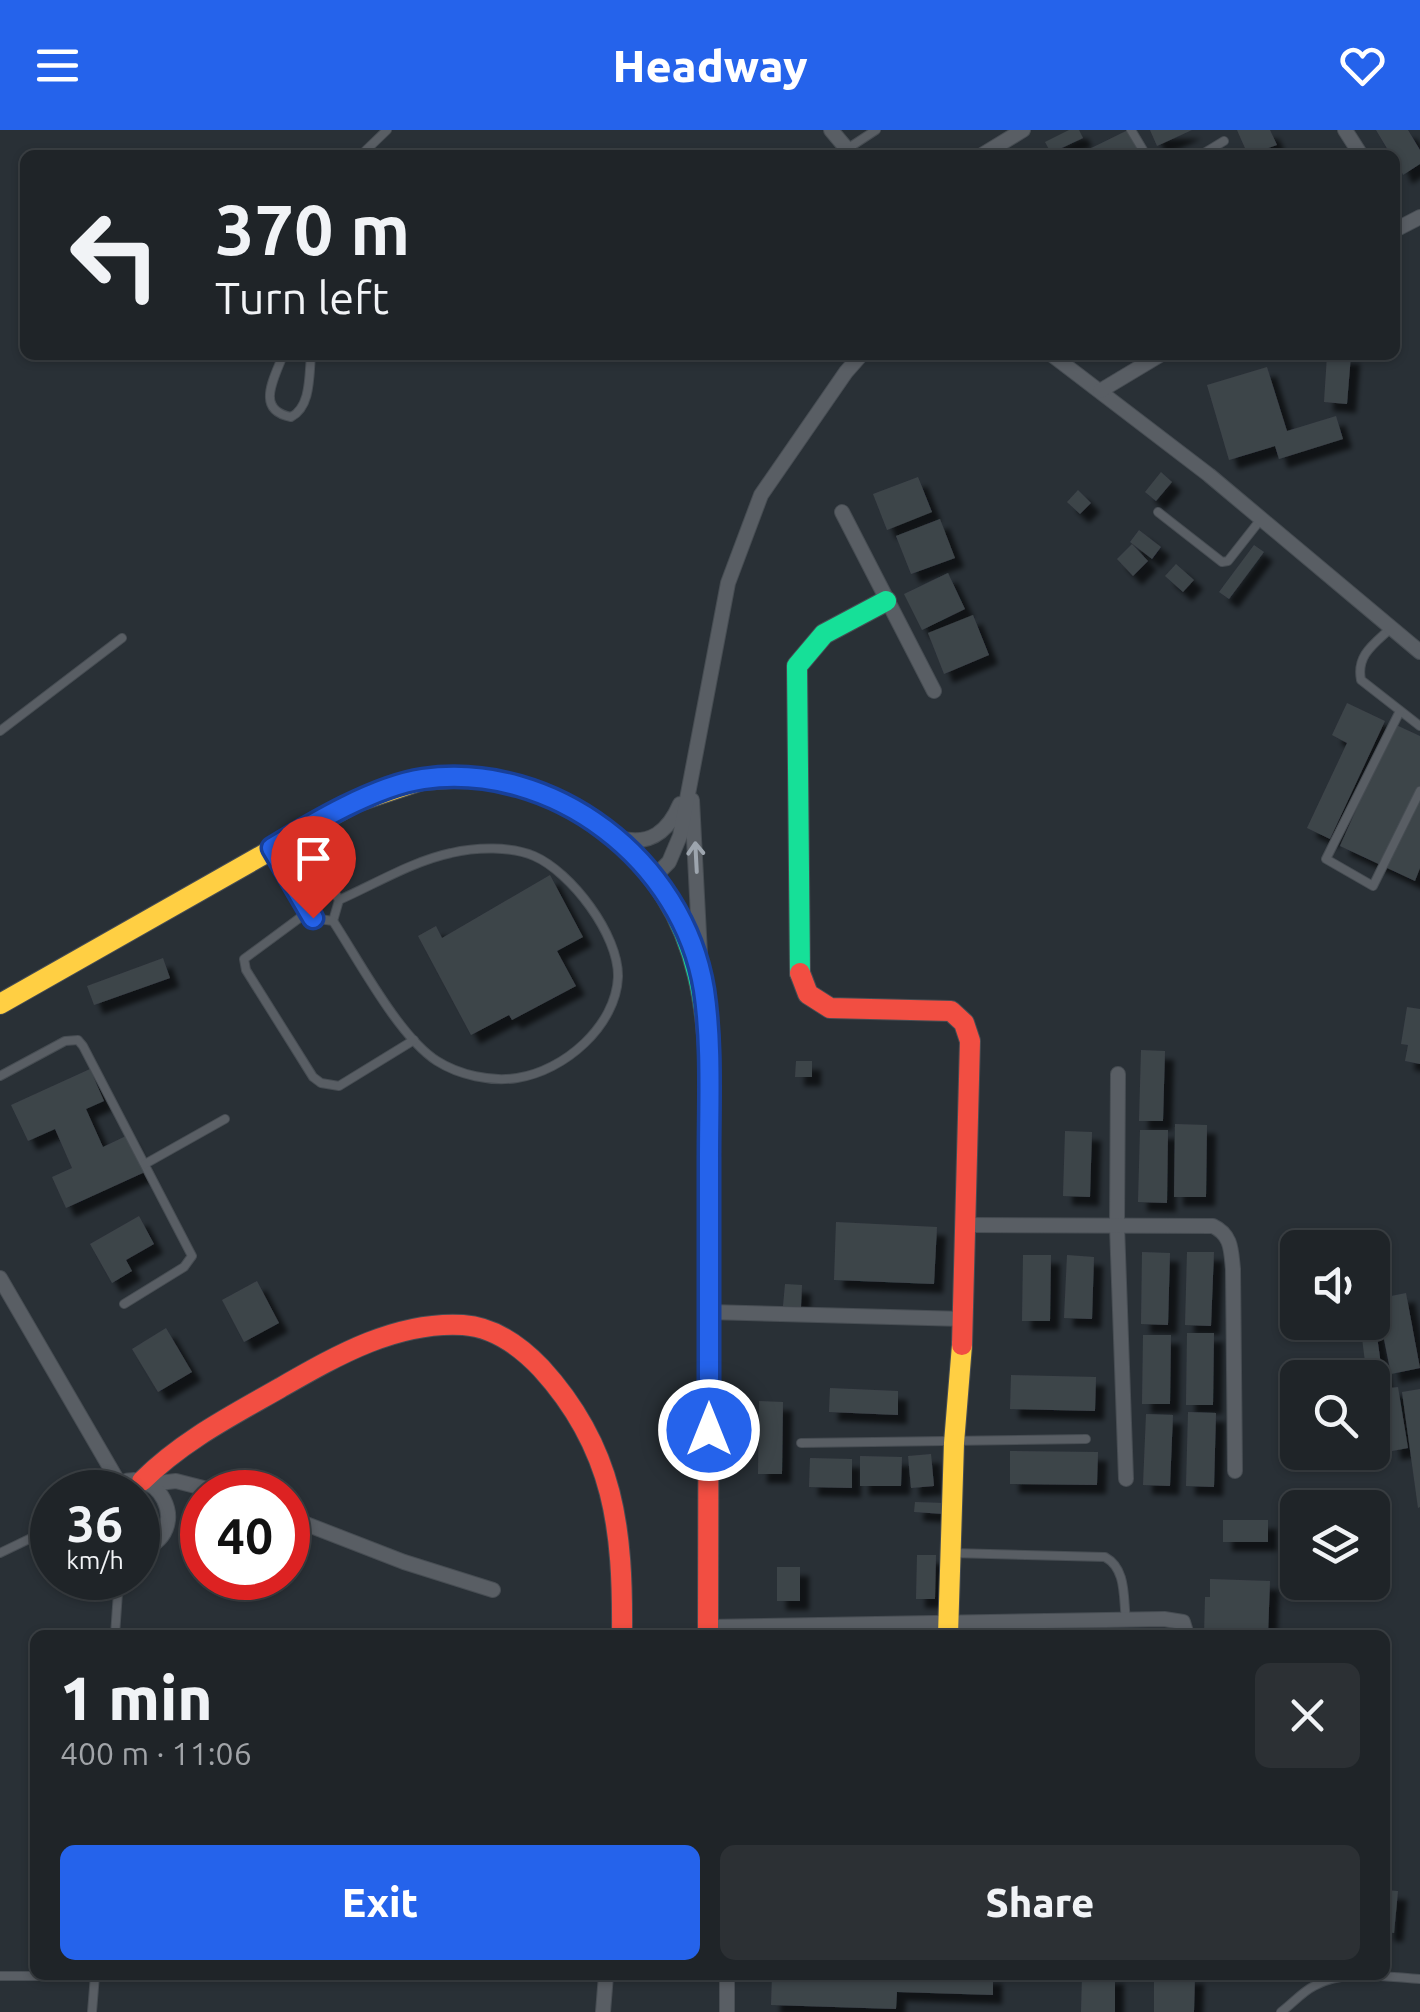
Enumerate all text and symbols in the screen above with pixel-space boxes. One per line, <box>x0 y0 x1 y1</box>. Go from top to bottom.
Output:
icon: menu <box>30 38 85 93</box>
icon: heart <box>1335 38 1390 93</box>
text: Headway <box>612 40 808 91</box>
icon: left <box>50 190 180 320</box>
text: 370 m <box>215 190 410 268</box>
text: Turn left <box>215 272 389 323</box>
pin <box>271 816 356 919</box>
icon: arrive <box>286 831 341 886</box>
one-way arrow <box>686 842 705 874</box>
map controls <box>1280 1230 1390 1600</box>
button: sound <box>1280 1230 1390 1340</box>
button: search <box>1280 1360 1390 1470</box>
position arrow <box>657 1378 761 1482</box>
speed limit sign: 40 <box>180 1470 310 1600</box>
button: layers <box>1280 1490 1390 1600</box>
text: 36 <box>67 1495 123 1551</box>
text: km/h <box>66 1546 124 1574</box>
button: close <box>1255 1663 1360 1768</box>
text: 1 min <box>60 1664 213 1731</box>
text: 400 m · 11:06 <box>60 1735 252 1771</box>
button: Exit <box>60 1845 700 1960</box>
button: Share <box>720 1845 1360 1960</box>

